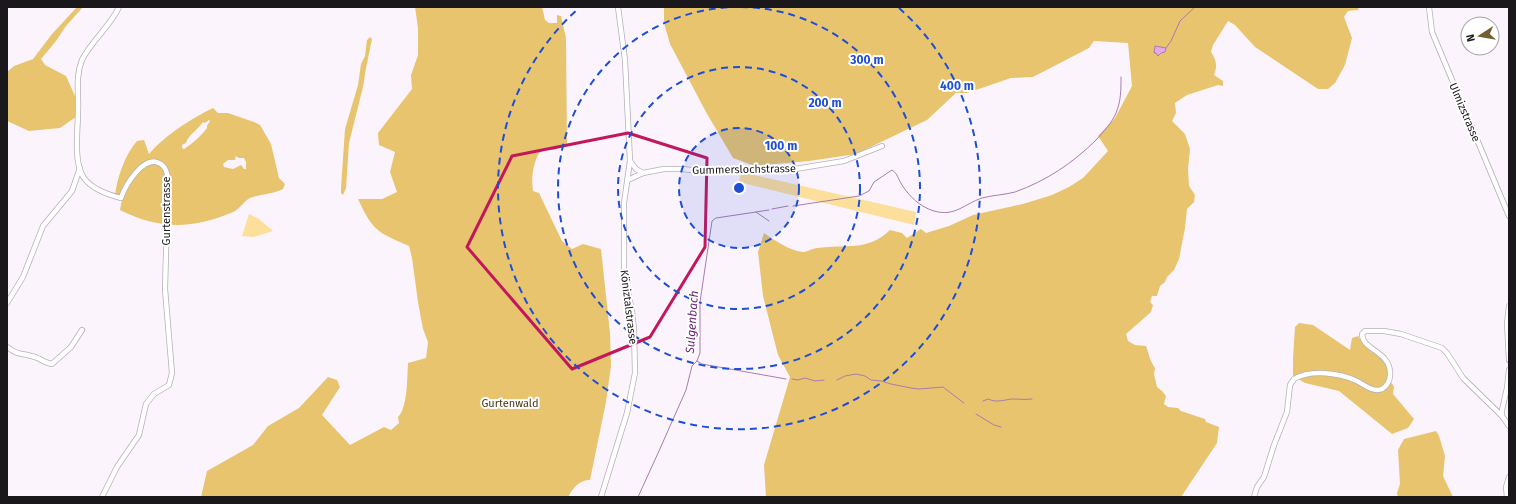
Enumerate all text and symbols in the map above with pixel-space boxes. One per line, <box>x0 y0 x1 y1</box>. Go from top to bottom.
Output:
north arrow <box>1460 16 1500 56</box>
text: N <box>1464 33 1478 43</box>
text: 300 m <box>849 53 884 67</box>
text: 400 m <box>940 79 974 93</box>
street label: Ulmizstrasse <box>1446 81 1483 144</box>
text: 200 m <box>808 96 842 110</box>
text: 100 m <box>765 139 797 153</box>
street label: Gummerslochstrasse <box>692 162 796 177</box>
street label: Gurtenstrasse <box>160 177 173 245</box>
centre of rings <box>732 181 746 195</box>
street label: Köniztalstrasse <box>617 269 640 345</box>
water label: Sulgenbach <box>683 290 701 355</box>
park label: Gurtenwald <box>481 397 539 410</box>

